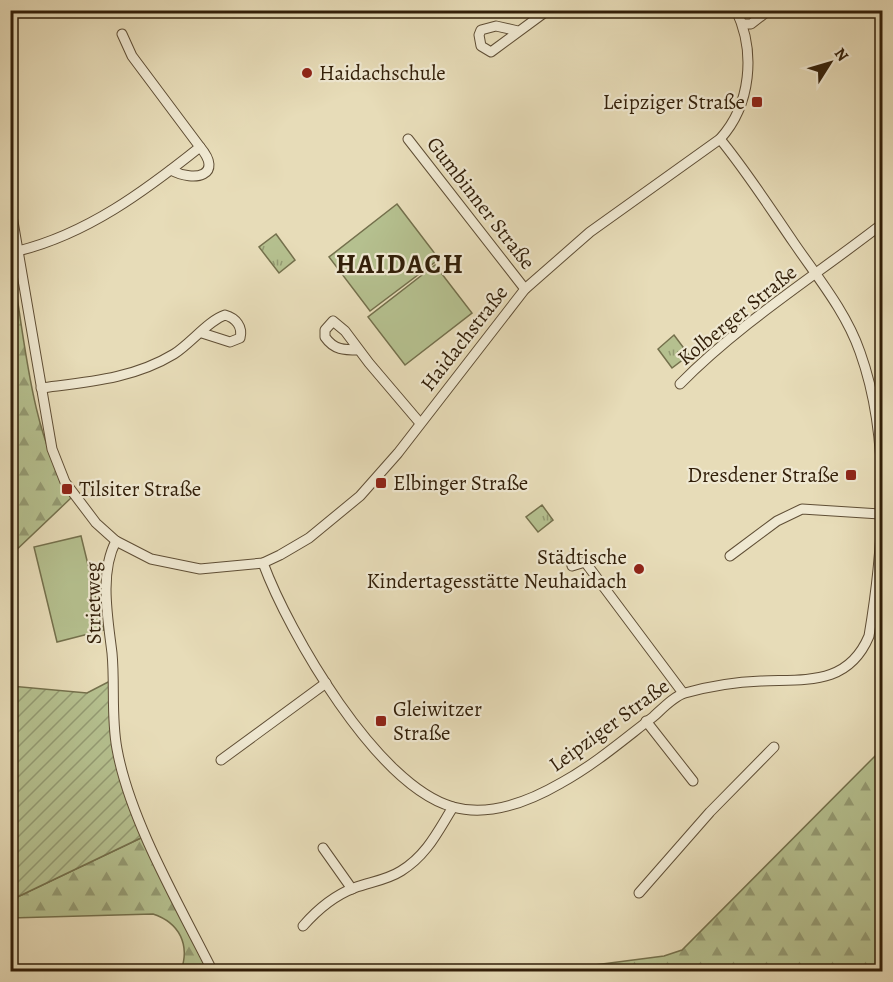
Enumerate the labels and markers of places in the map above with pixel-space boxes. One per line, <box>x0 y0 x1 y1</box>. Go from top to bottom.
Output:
place label: Haidachschule <box>319 59 446 87</box>
marker: Haidachschule <box>300 66 314 80</box>
place label: Leipziger Straße <box>603 88 745 116</box>
marker: Leipziger Straße <box>750 95 764 109</box>
place label: Dresdener Straße <box>687 461 839 489</box>
marker: Dresdener Straße <box>844 468 858 482</box>
place label: Elbinger Straße <box>393 469 528 497</box>
place label: Tilsiter Straße <box>79 475 201 503</box>
marker: Elbinger Straße <box>374 476 388 490</box>
marker: Tilsiter Straße <box>60 482 74 496</box>
place label: Städtische Kindertagesstätte Neuhaidach <box>366 543 627 595</box>
marker: Städtische Kindertagesstätte Neuhaidach <box>632 562 646 576</box>
place label: Gleiwitzer Straße <box>393 695 482 747</box>
marker: Gleiwitzer Straße <box>374 714 388 728</box>

